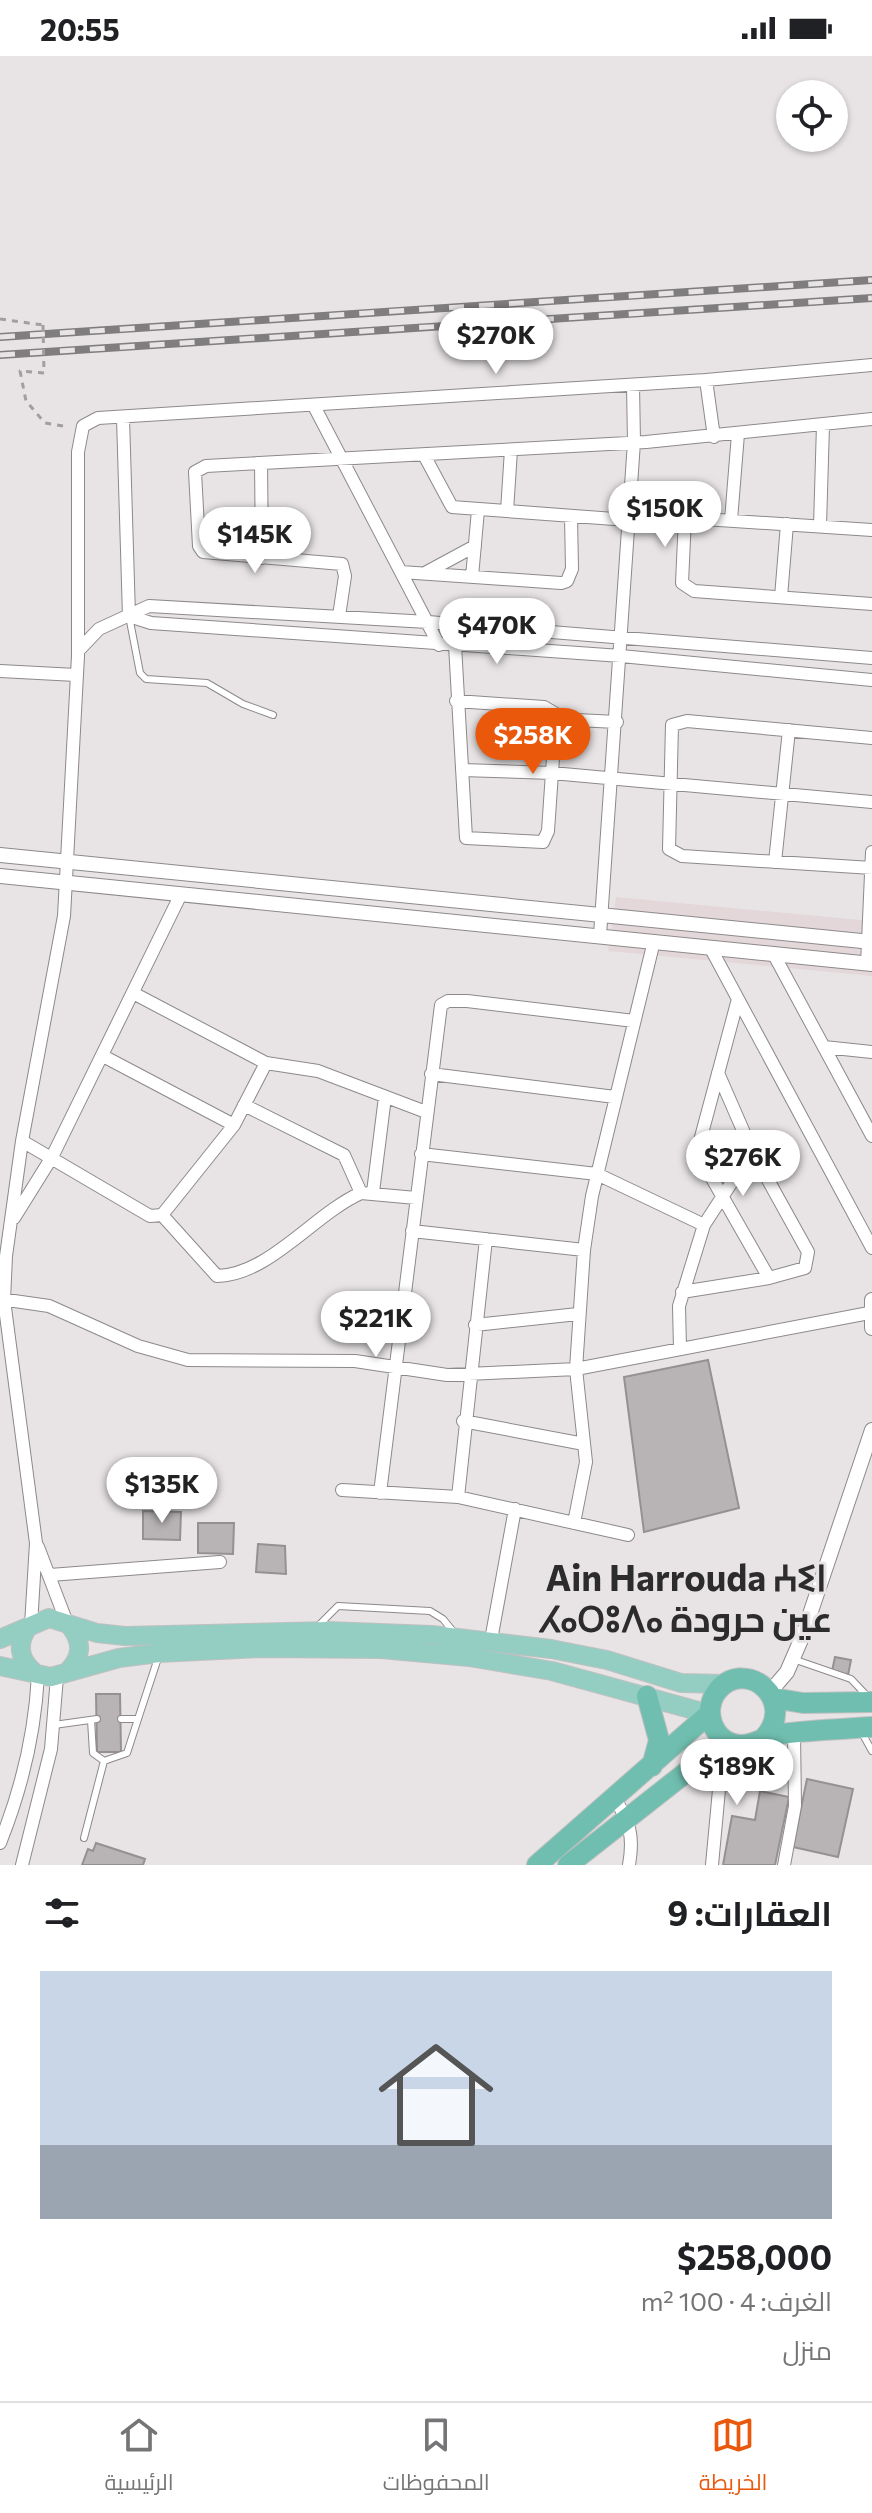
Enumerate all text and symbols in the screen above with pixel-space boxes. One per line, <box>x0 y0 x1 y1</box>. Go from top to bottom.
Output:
text: 20:55 <box>40 10 120 47</box>
map controls <box>776 80 848 152</box>
button: locate <box>776 80 848 152</box>
pin: $270K <box>440 308 552 376</box>
text: $270K <box>456 318 536 349</box>
pin: $150K <box>609 481 721 549</box>
text: $150K <box>626 491 704 522</box>
pin: $145K <box>199 507 311 575</box>
text: $145K <box>217 517 293 548</box>
pin: $470K <box>441 598 553 666</box>
text: $470K <box>457 608 537 639</box>
pin: $258K <box>477 708 589 776</box>
text: $258K <box>493 718 573 749</box>
pin: $276K <box>687 1130 799 1198</box>
text: $276K <box>704 1140 782 1171</box>
pin: $221K <box>320 1291 432 1359</box>
text: $221K <box>339 1301 413 1332</box>
pin: $135K <box>106 1457 218 1525</box>
text: $135K <box>124 1467 200 1498</box>
district label: Ain Harrouda ⵄⵉⵏ ⵃⴰⵔⵓⴷⴰ عين حرودة <box>538 1554 833 1641</box>
pin: $189K <box>681 1739 793 1807</box>
text: $189K <box>699 1749 776 1780</box>
icon: filters <box>40 1891 84 1935</box>
text: العقارات: 9 <box>667 1891 832 1933</box>
icon: home <box>364 2023 508 2167</box>
text: $258,000 <box>677 2235 832 2277</box>
text: الغرف: 4 · 100 m² <box>641 2285 832 2316</box>
text: منزل <box>783 2334 832 2365</box>
tab: الرئيسية <box>105 2413 174 2503</box>
tab: المحفوظات <box>383 2413 490 2503</box>
tab: الخريطة <box>699 2413 767 2503</box>

